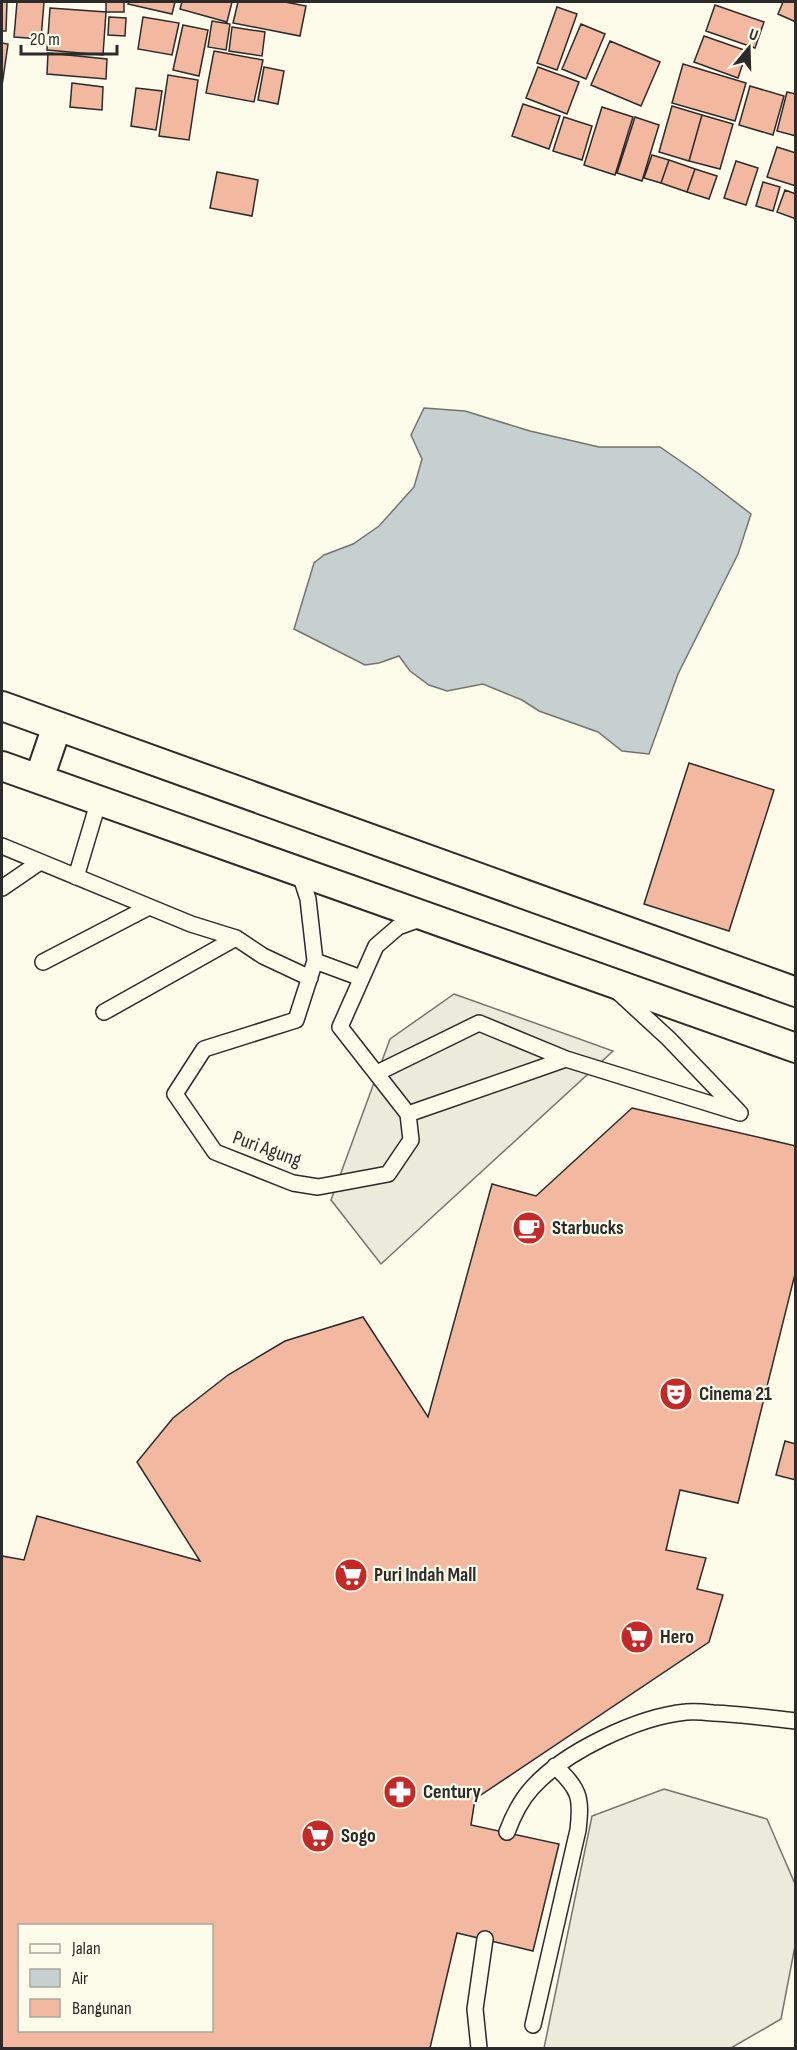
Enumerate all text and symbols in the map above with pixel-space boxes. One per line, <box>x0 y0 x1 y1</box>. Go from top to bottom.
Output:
scale bar <box>21 18 117 56</box>
north arrow <box>719 18 779 78</box>
text: U <box>746 25 760 46</box>
text: 20 m <box>30 29 60 50</box>
street label: Puri Agung <box>229 1126 305 1172</box>
cafe icon: Starbucks <box>511 1210 547 1246</box>
place label: Starbucks <box>552 1216 624 1240</box>
theatre icon: Cinema 21 <box>658 1376 694 1412</box>
place label: Cinema 21 <box>699 1382 772 1406</box>
supermarket icon: Puri Indah Mall <box>333 1557 369 1593</box>
place label: Puri Indah Mall <box>374 1563 476 1587</box>
supermarket icon: Hero <box>619 1619 655 1655</box>
place label: Hero <box>660 1625 694 1649</box>
pharmacy icon: Century <box>382 1774 418 1810</box>
place label: Century <box>423 1780 481 1804</box>
supermarket icon: Sogo <box>300 1818 336 1854</box>
place label: Sogo <box>341 1824 376 1848</box>
legend <box>18 1924 213 2032</box>
text: Jalan <box>71 1938 101 1959</box>
text: Air <box>71 1968 88 1989</box>
text: Bangunan <box>72 1998 132 2019</box>

